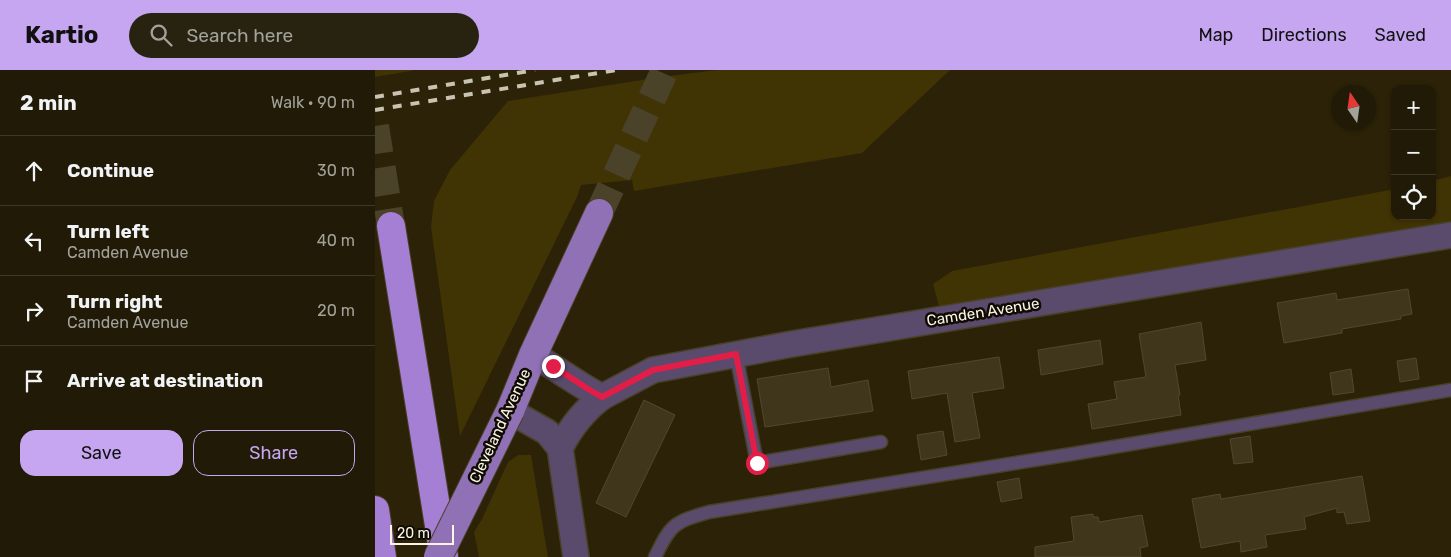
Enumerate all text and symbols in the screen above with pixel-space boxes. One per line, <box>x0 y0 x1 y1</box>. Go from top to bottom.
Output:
search box <box>129 13 479 58</box>
text: Kartio <box>25 21 99 49</box>
icon: search <box>147 21 175 49</box>
text: Search here <box>187 24 293 47</box>
text: Map <box>1198 24 1233 46</box>
text: Directions <box>1261 24 1347 46</box>
text: Saved <box>1375 24 1426 46</box>
north arrow <box>1331 85 1376 130</box>
map controls <box>1391 85 1436 220</box>
button: + <box>1391 85 1436 130</box>
text: 2 min <box>20 90 77 115</box>
text: Walk · 90 m <box>271 93 355 112</box>
button: − <box>1391 130 1436 175</box>
icon: ahead <box>20 157 48 185</box>
text: Continue <box>67 159 154 182</box>
text: 30 m <box>317 161 355 180</box>
button: locate <box>1391 175 1436 220</box>
text: Turn left <box>67 220 149 243</box>
icon: left <box>20 227 48 255</box>
text: 40 m <box>317 231 355 250</box>
text: Camden Avenue <box>67 243 188 262</box>
text: Turn right <box>67 290 162 313</box>
street label: Camden Avenue <box>925 294 1041 330</box>
icon: right <box>20 297 48 325</box>
text: 20 m <box>317 301 355 320</box>
text: Camden Avenue <box>67 313 188 332</box>
route end <box>542 355 565 378</box>
street label: Cleveland Avenue <box>466 366 534 486</box>
icon: arrive <box>20 367 48 395</box>
text: Arrive at destination <box>67 369 263 392</box>
button: Save <box>20 430 183 476</box>
button: Share <box>193 430 355 476</box>
route start <box>746 452 769 475</box>
scale bar <box>390 522 454 545</box>
text: 20 m <box>397 525 430 542</box>

